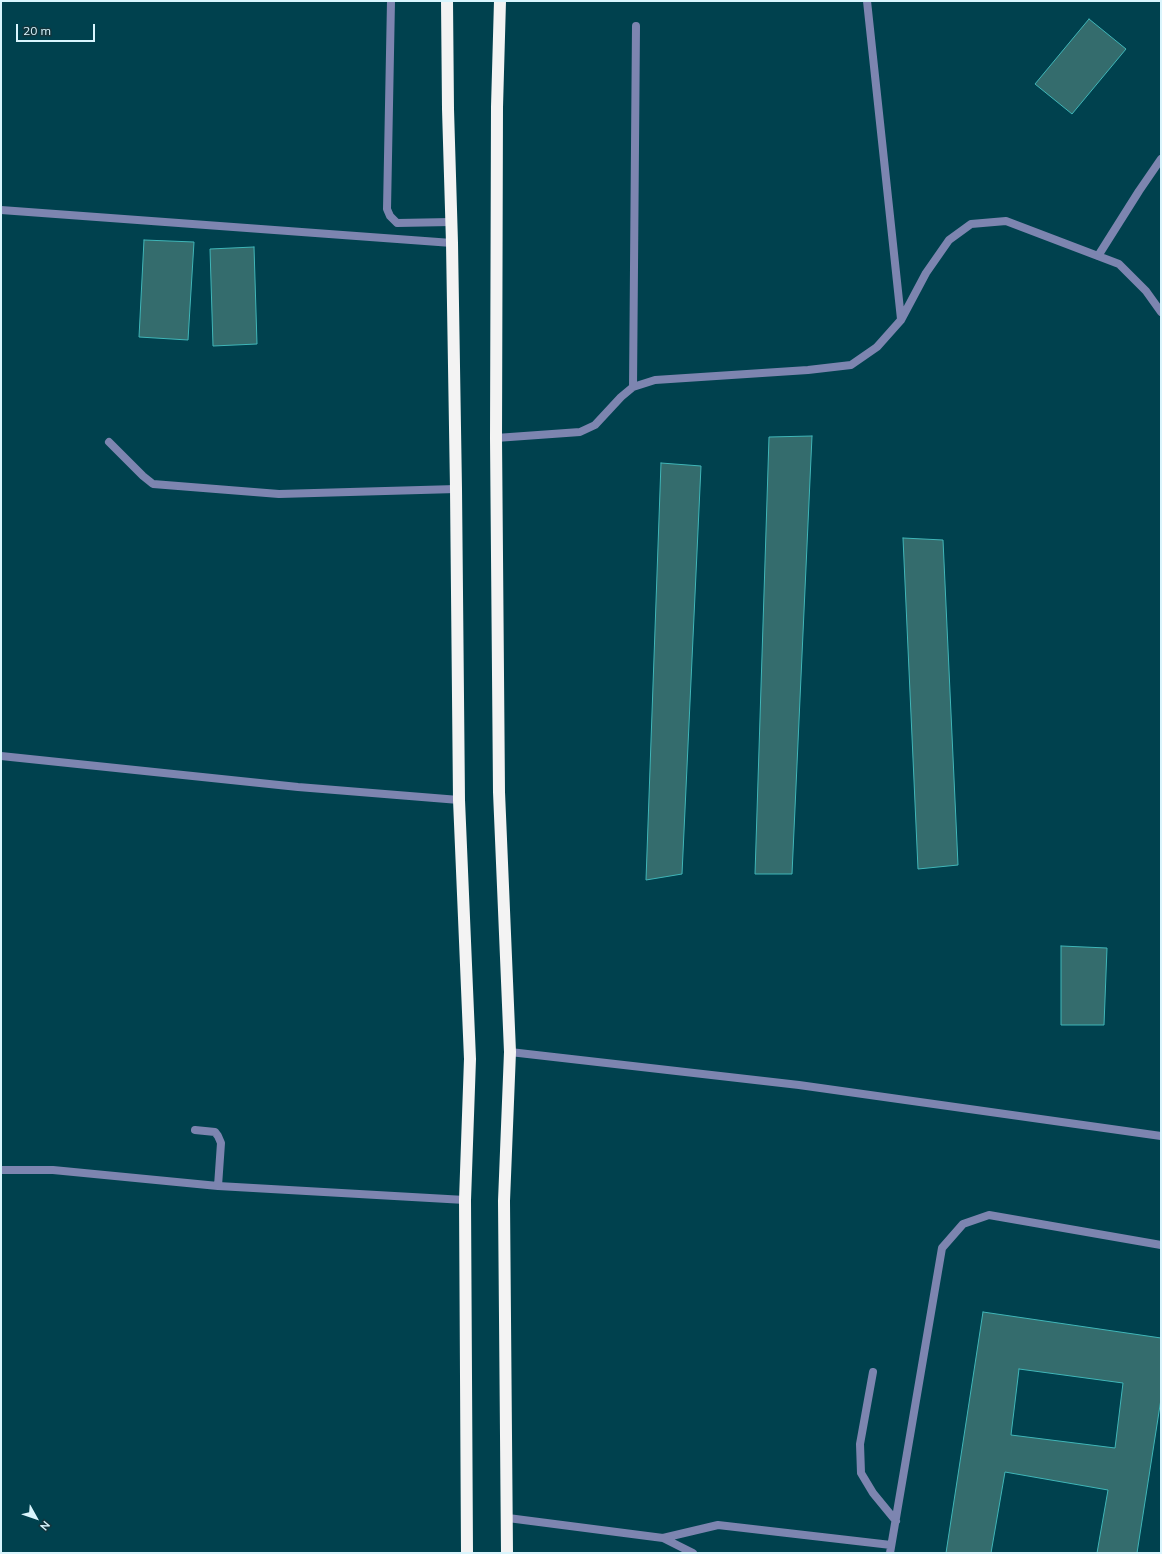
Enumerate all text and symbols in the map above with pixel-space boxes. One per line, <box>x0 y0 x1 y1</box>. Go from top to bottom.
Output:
scale bar <box>18 16 97 42</box>
text: 20 m <box>23 23 51 38</box>
north arrow <box>16 1498 56 1538</box>
text: N <box>37 1518 53 1533</box>

